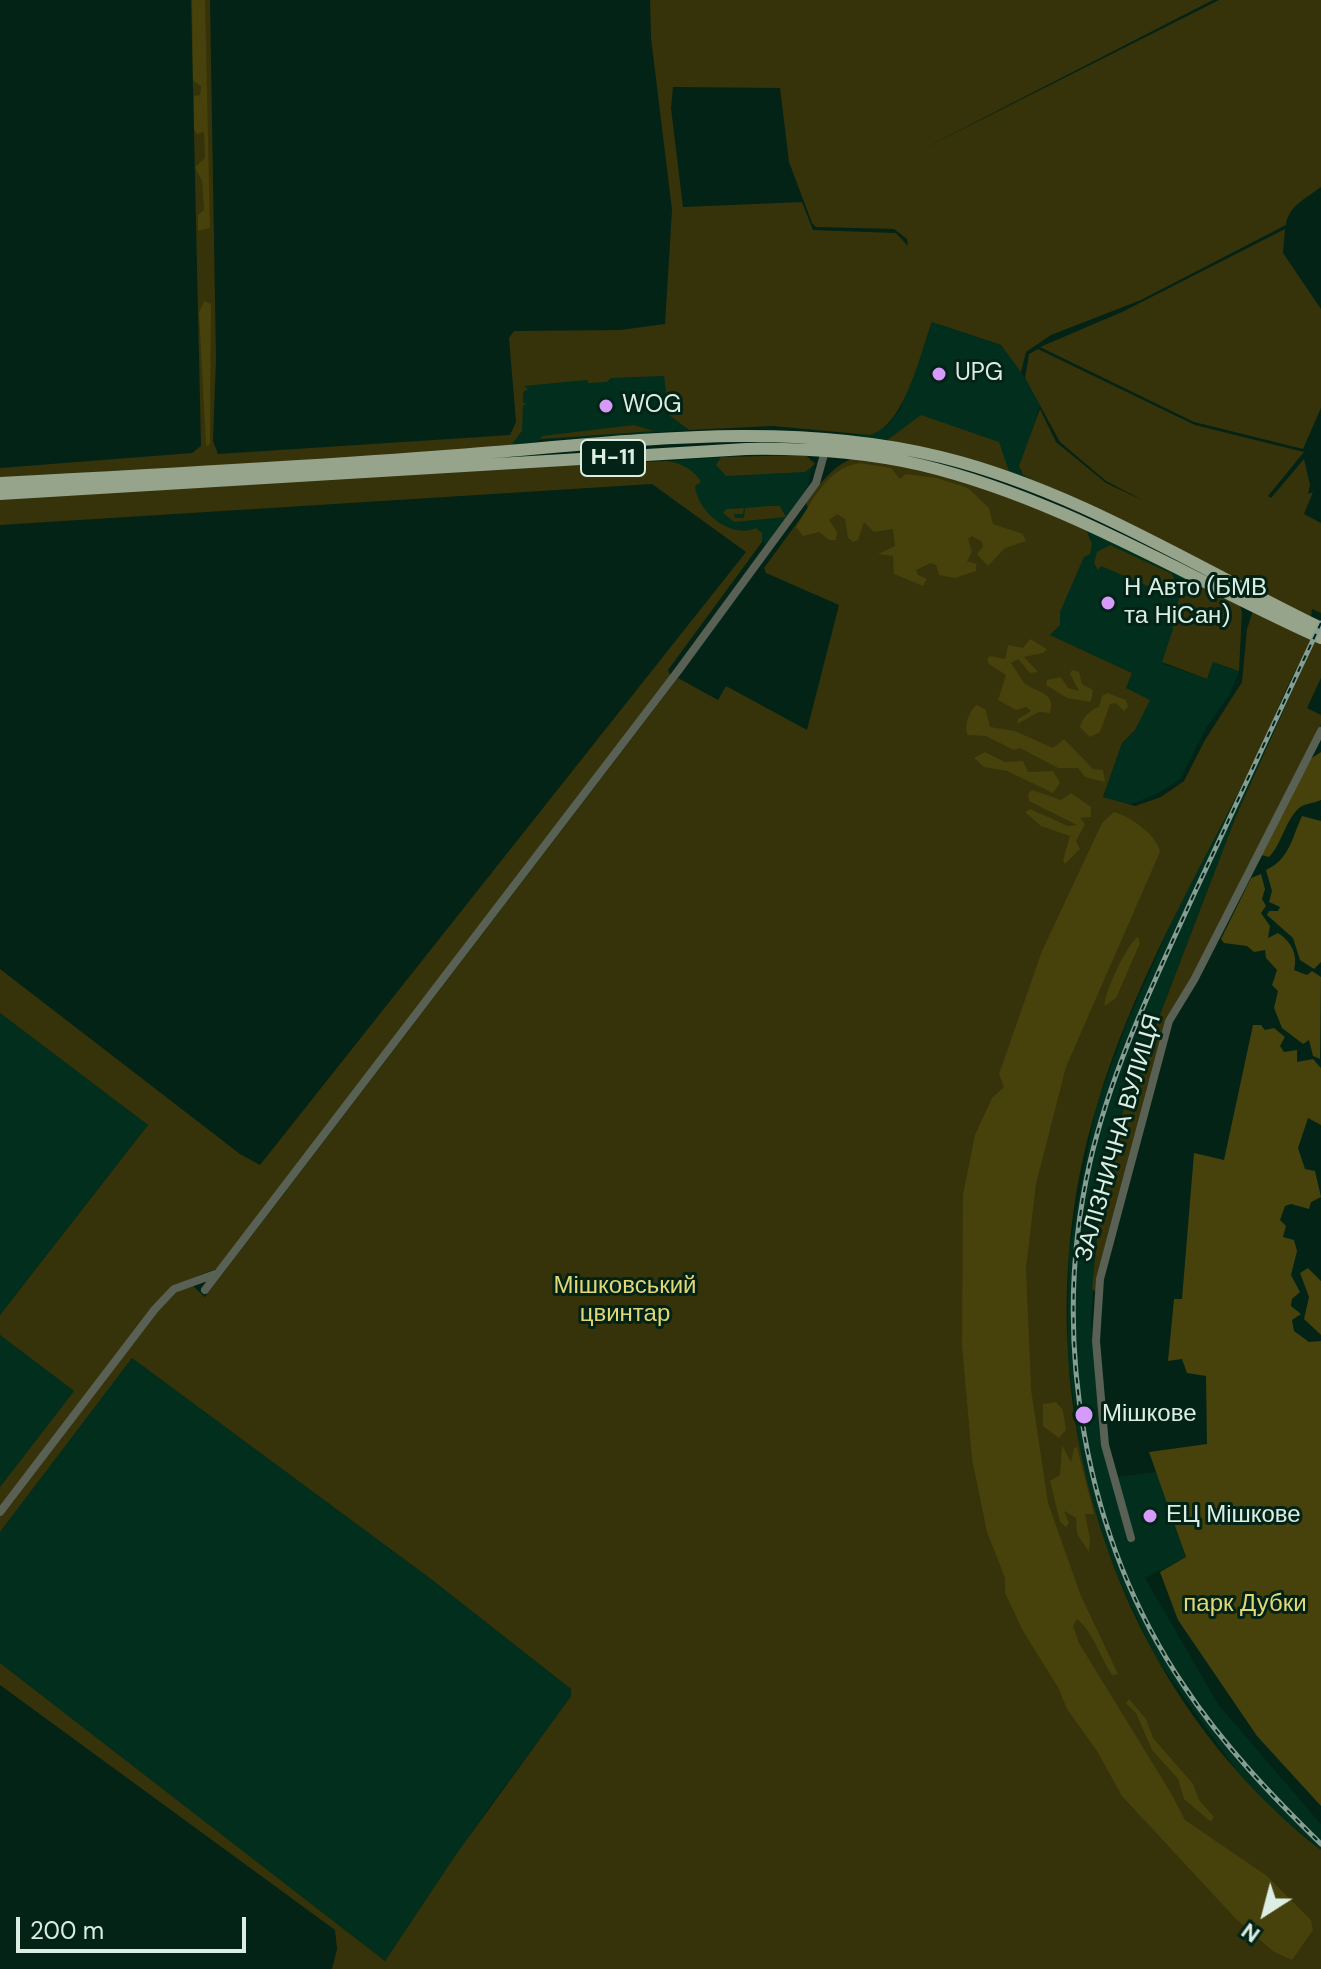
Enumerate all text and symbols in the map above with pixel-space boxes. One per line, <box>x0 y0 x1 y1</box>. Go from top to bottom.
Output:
place label: UPG <box>955 360 1003 388</box>
marker: UPG <box>930 365 948 383</box>
place label: WOG <box>622 392 681 420</box>
marker: WOG <box>597 397 615 415</box>
road number: Н-11 <box>581 440 645 476</box>
place label: Н Авто (БМВ та НіСан) <box>1124 575 1267 631</box>
marker: Н Авто (БМВ та НіСан) <box>1099 594 1117 612</box>
street label: ЗАЛІЗНИЧНА ВУЛИЦЯ <box>1070 1011 1168 1265</box>
park label: Мішковський цвинтар <box>554 1273 696 1329</box>
place label: Мішкове <box>1102 1401 1197 1429</box>
marker: Мішкове <box>1073 1404 1095 1426</box>
place label: ЕЦ Мішкове <box>1166 1502 1301 1530</box>
marker: ЕЦ Мішкове <box>1141 1507 1159 1525</box>
park label: парк Дубки <box>1183 1591 1307 1619</box>
north arrow <box>1225 1873 1305 1953</box>
scale bar <box>20 1901 250 1951</box>
text: 200 m <box>30 1915 104 1946</box>
text: N <box>1236 1916 1266 1949</box>

